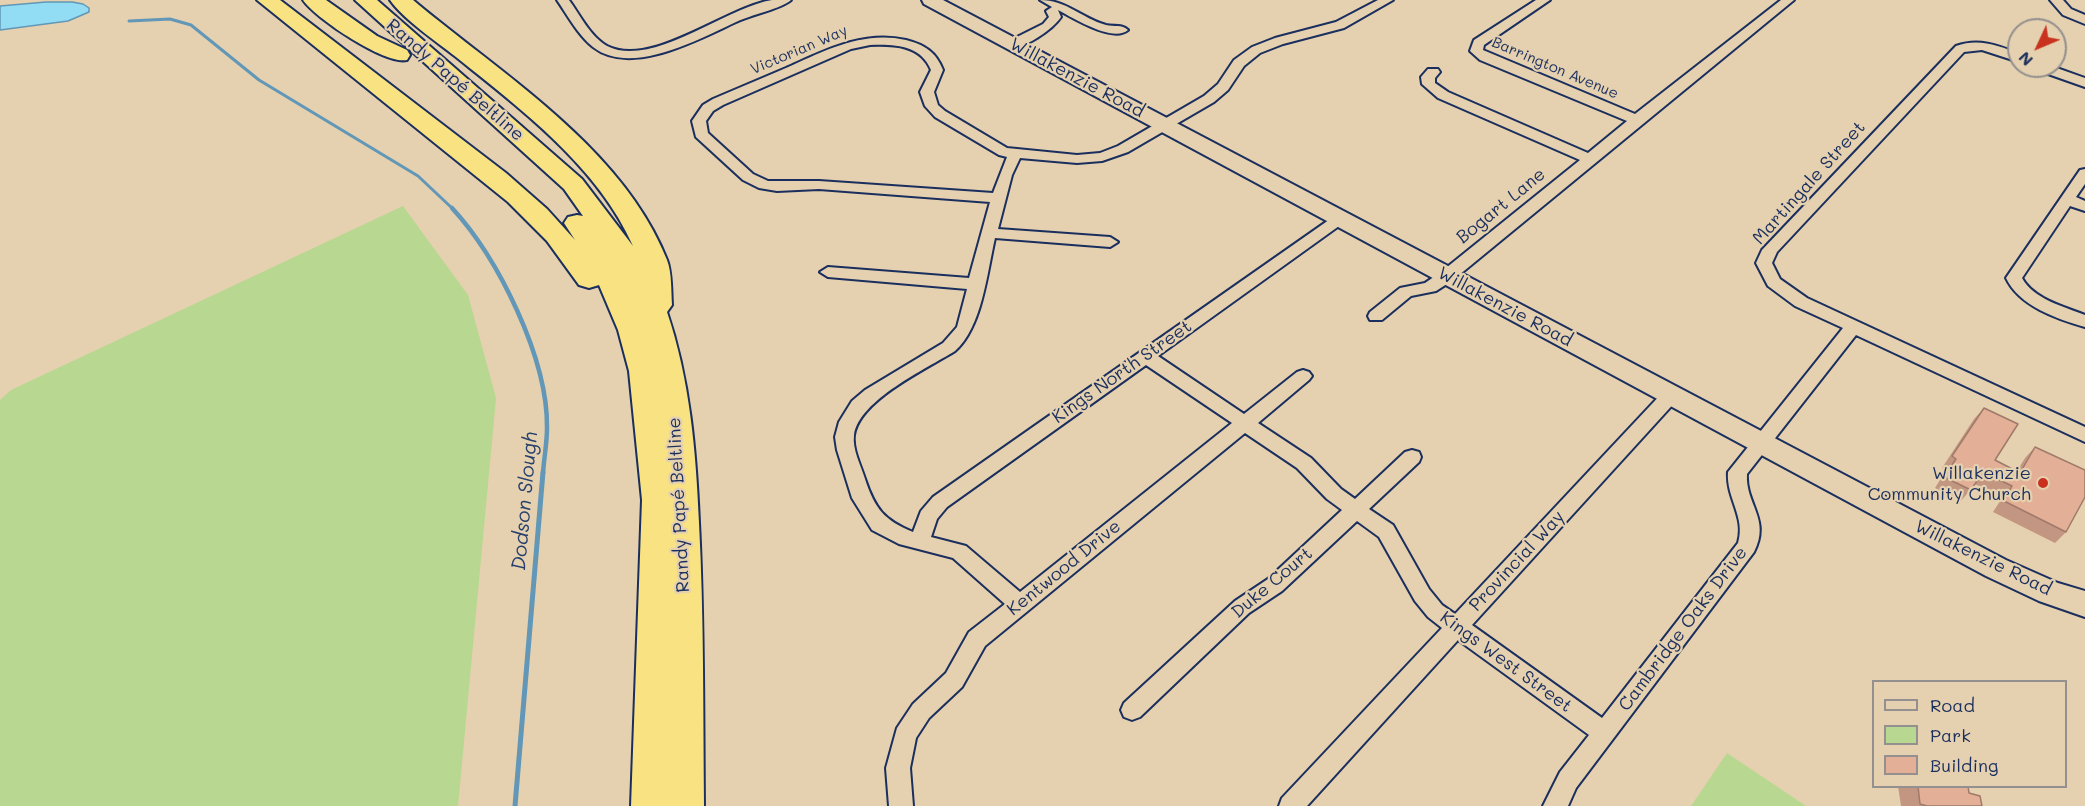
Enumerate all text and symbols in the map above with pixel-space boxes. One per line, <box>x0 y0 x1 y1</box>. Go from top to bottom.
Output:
street label: Randy Papé Beltline <box>382 14 528 146</box>
north arrow <box>2007 18 2067 78</box>
street label: Victorian Way <box>748 22 850 78</box>
street label: Willakenzie Road <box>1006 33 1148 123</box>
street label: Barrington Avenue <box>1489 33 1621 103</box>
text: N <box>2013 48 2037 71</box>
street label: Martingale Street <box>1748 117 1870 249</box>
street label: Bogart Lane <box>1452 164 1550 248</box>
street label: Willakenzie Road <box>1434 262 1576 352</box>
street label: Kings North Street <box>1048 316 1196 428</box>
street label: Randy Papé Beltline <box>664 417 694 593</box>
water label: Dodson Slough <box>507 431 543 571</box>
place label: Willakenzie Community Church <box>1868 462 2031 504</box>
marker: Willakenzie Community Church <box>2036 476 2050 490</box>
street label: Provincial Way <box>1465 506 1569 616</box>
street label: Kentwood Drive <box>1003 516 1125 620</box>
street label: Willakenzie Road <box>1911 516 2055 600</box>
street label: Duke Court <box>1227 543 1317 623</box>
street label: Cambridge Oaks Drive <box>1614 543 1752 715</box>
street label: Kings West Street <box>1436 607 1576 717</box>
legend <box>1872 680 2067 788</box>
text: Road <box>1930 693 1975 717</box>
text: Park <box>1930 723 1971 747</box>
text: Building <box>1930 753 1998 777</box>

